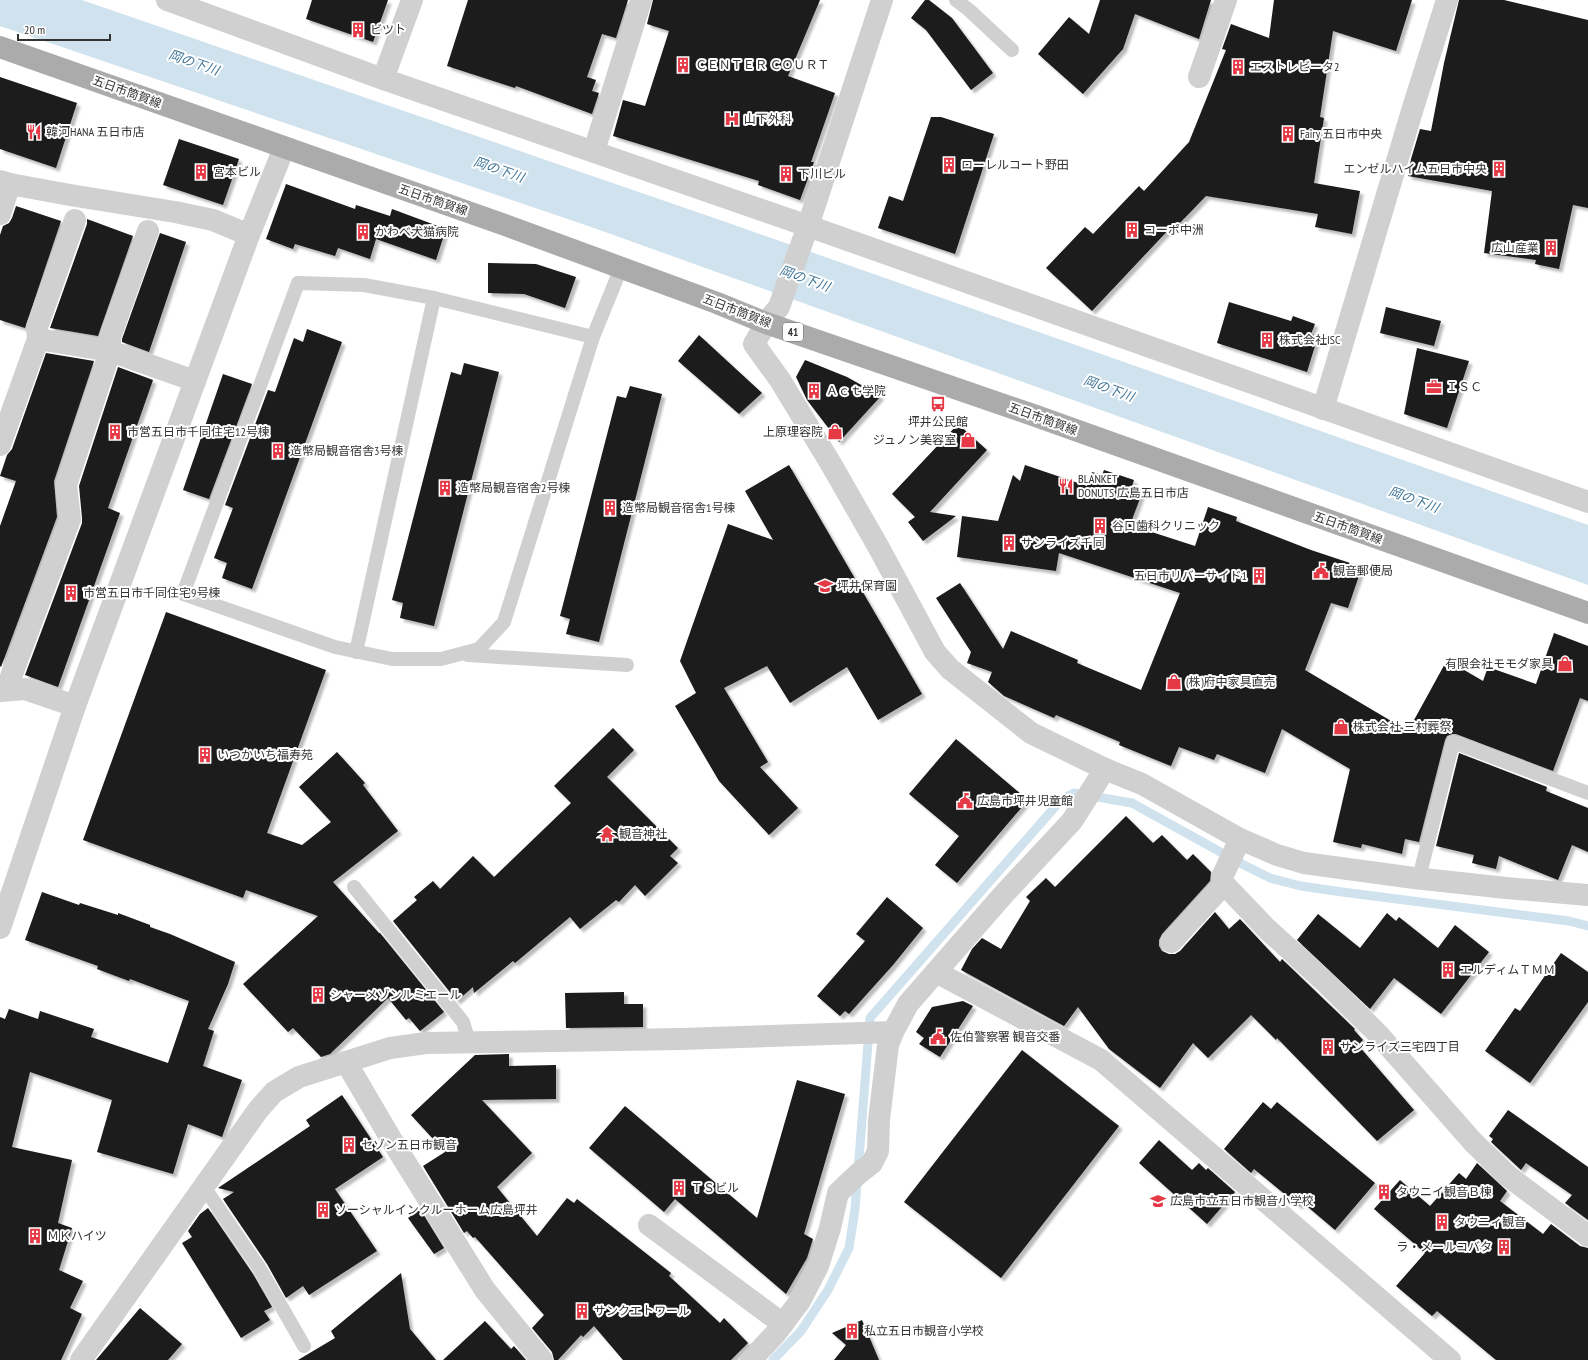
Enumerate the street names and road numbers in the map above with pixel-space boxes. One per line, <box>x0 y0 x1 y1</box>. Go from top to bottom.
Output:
street label: 五日市筒賀線 <box>91 72 164 111</box>
street label: 五日市筒賀線 <box>397 181 470 218</box>
street label: 五日市筒賀線 <box>701 291 773 330</box>
road number: 41 <box>783 323 803 341</box>
street label: 五日市筒賀線 <box>1007 399 1080 438</box>
street label: 五日市筒賀線 <box>1312 508 1385 547</box>

